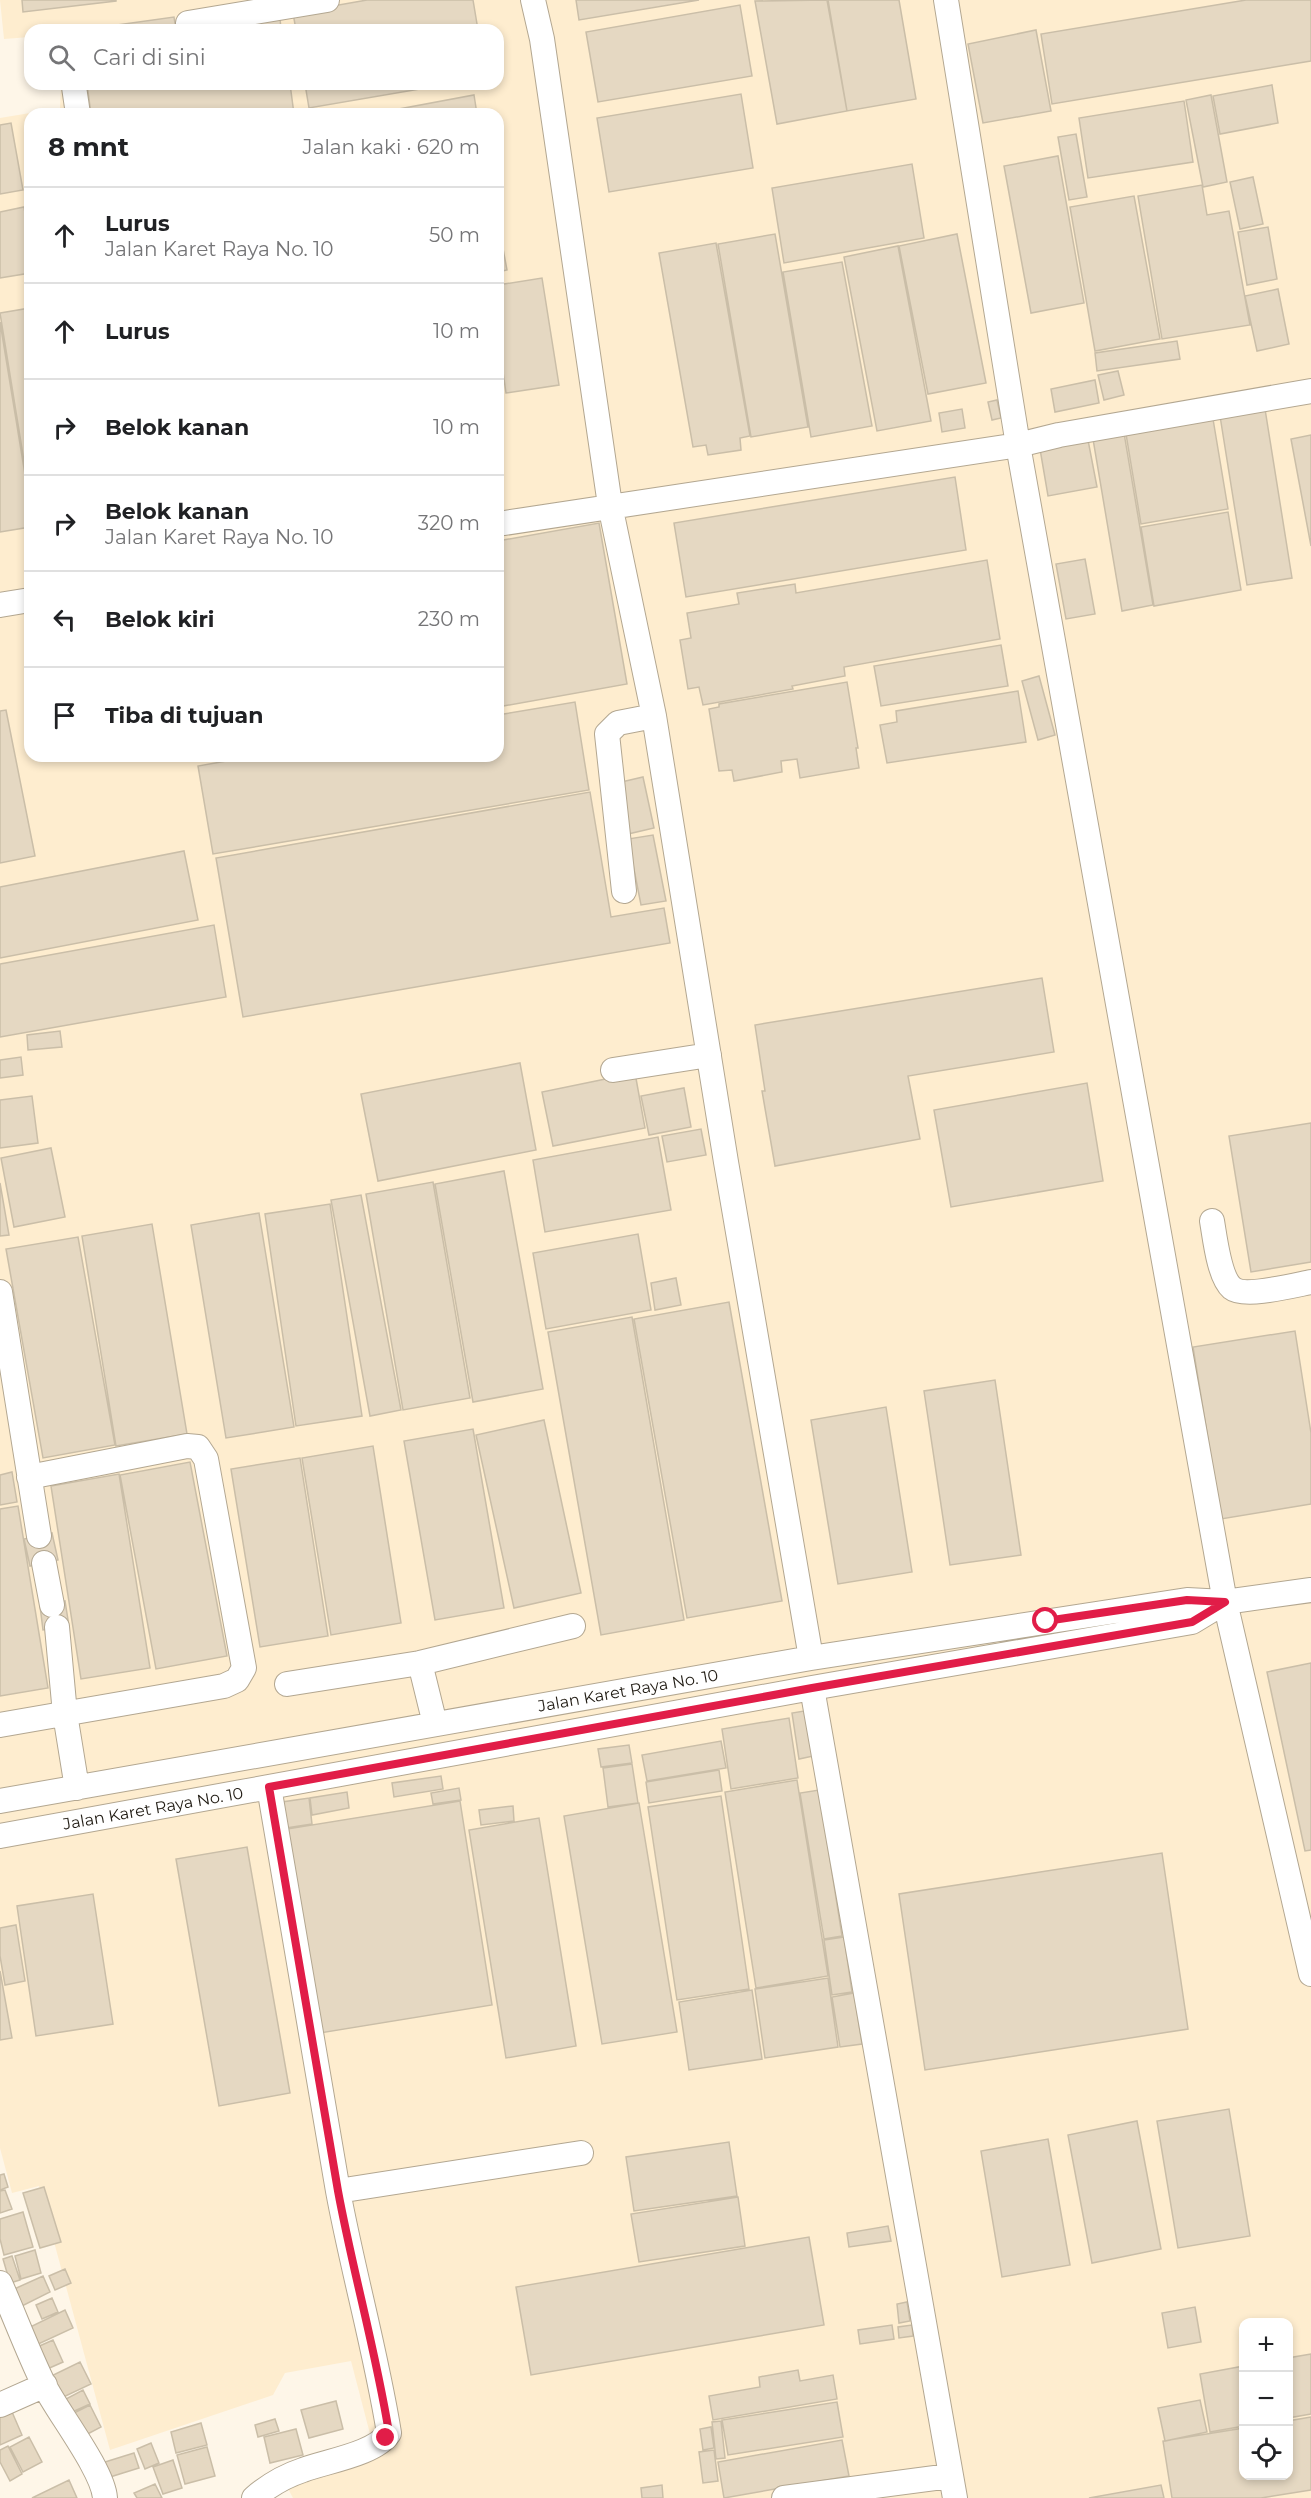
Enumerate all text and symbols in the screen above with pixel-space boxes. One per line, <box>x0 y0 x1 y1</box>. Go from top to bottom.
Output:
search box <box>24 24 504 90</box>
icon: search <box>45 41 78 74</box>
text: Cari di sini <box>93 44 206 71</box>
text: 8 mnt <box>48 131 129 163</box>
text: Jalan kaki · 620 m <box>303 135 480 159</box>
text: Lurus <box>105 210 170 237</box>
icon: ahead <box>48 219 81 252</box>
text: 50 m <box>429 223 480 247</box>
text: Jalan Karet Raya No. 10 <box>105 237 333 261</box>
icon: ahead <box>48 315 81 348</box>
text: Lurus <box>105 318 170 345</box>
text: 10 m <box>433 319 480 343</box>
icon: right <box>48 411 81 444</box>
text: Belok kanan <box>105 414 249 441</box>
text: 10 m <box>433 415 480 439</box>
text: Belok kanan <box>105 498 249 525</box>
icon: right <box>48 507 81 540</box>
text: 320 m <box>418 511 480 535</box>
text: Jalan Karet Raya No. 10 <box>105 525 333 549</box>
icon: left <box>48 603 81 636</box>
text: Belok kiri <box>105 606 214 633</box>
text: 230 m <box>418 607 480 631</box>
icon: arrive <box>48 699 81 732</box>
text: Tiba di tujuan <box>105 702 263 729</box>
route start <box>1032 1607 1058 1633</box>
street label: Jalan Karet Raya No. 10 <box>535 1665 720 1716</box>
street label: Jalan Karet Raya No. 10 <box>60 1783 245 1834</box>
map controls <box>1239 2318 1293 2480</box>
button: + <box>1239 2318 1293 2372</box>
button: − <box>1239 2372 1293 2426</box>
route end <box>372 2424 398 2450</box>
button: locate <box>1239 2426 1293 2480</box>

